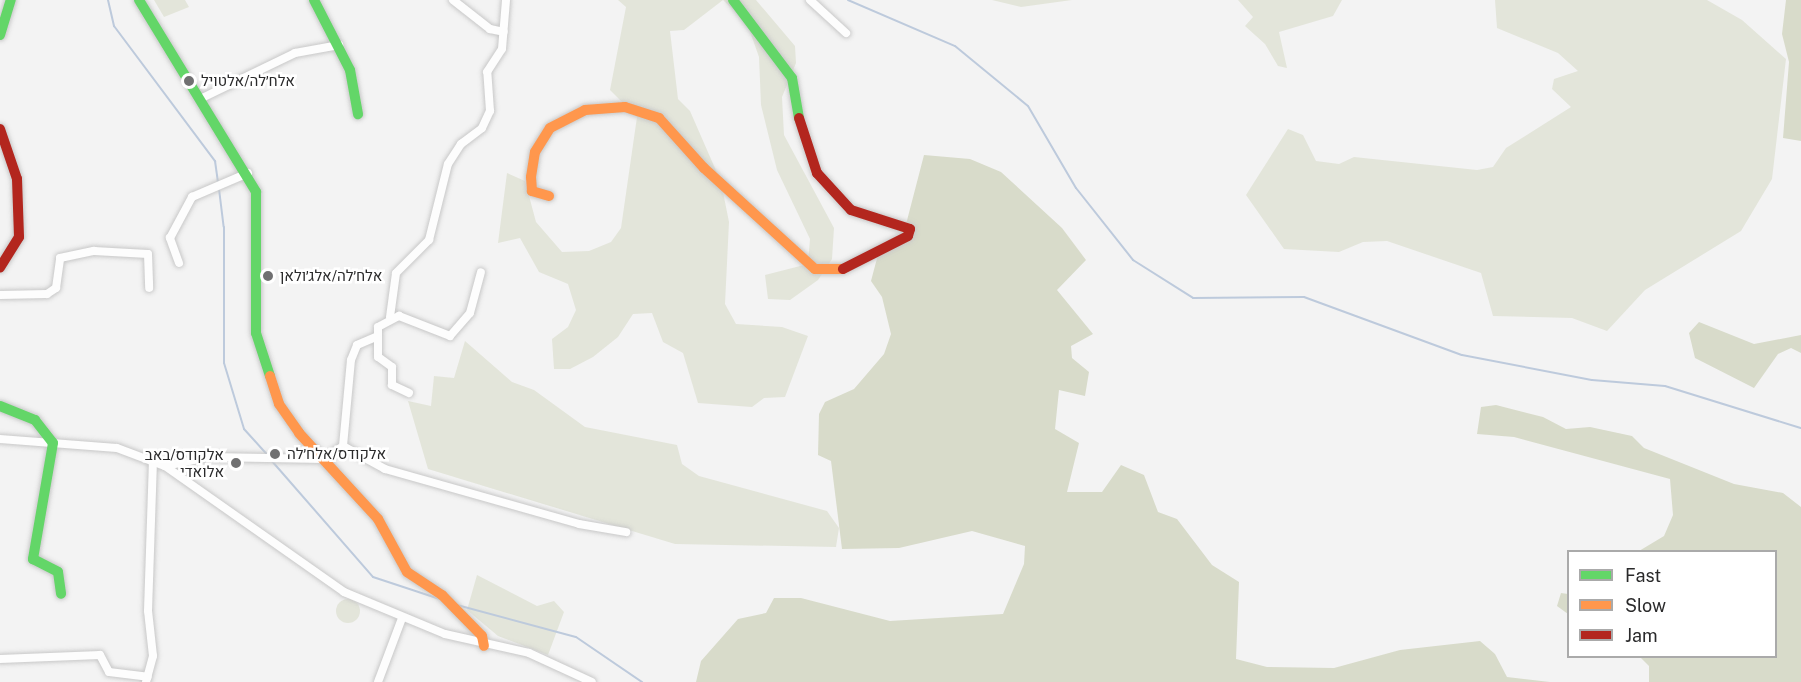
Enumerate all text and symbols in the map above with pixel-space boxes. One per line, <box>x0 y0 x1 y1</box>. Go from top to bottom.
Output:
place label: אלח׳לה/אלטויל <box>201 72 295 90</box>
marker: אלח׳לה/אלטויל <box>182 74 196 88</box>
place label: אלח׳לה/אלג׳ולאן <box>280 267 382 285</box>
marker: אלח׳לה/אלג׳ולאן <box>261 269 275 283</box>
place label: אלקודס/באב אלואדי <box>145 445 224 480</box>
place label: אלקודס/אלח׳לה <box>287 445 386 463</box>
marker: אלקודס/אלח׳לה <box>268 447 282 461</box>
marker: אלקודס/באב אלואדי <box>229 456 243 470</box>
legend <box>1567 550 1777 658</box>
text: Fast <box>1625 565 1661 586</box>
text: Slow <box>1625 595 1666 616</box>
text: Jam <box>1625 625 1658 646</box>

